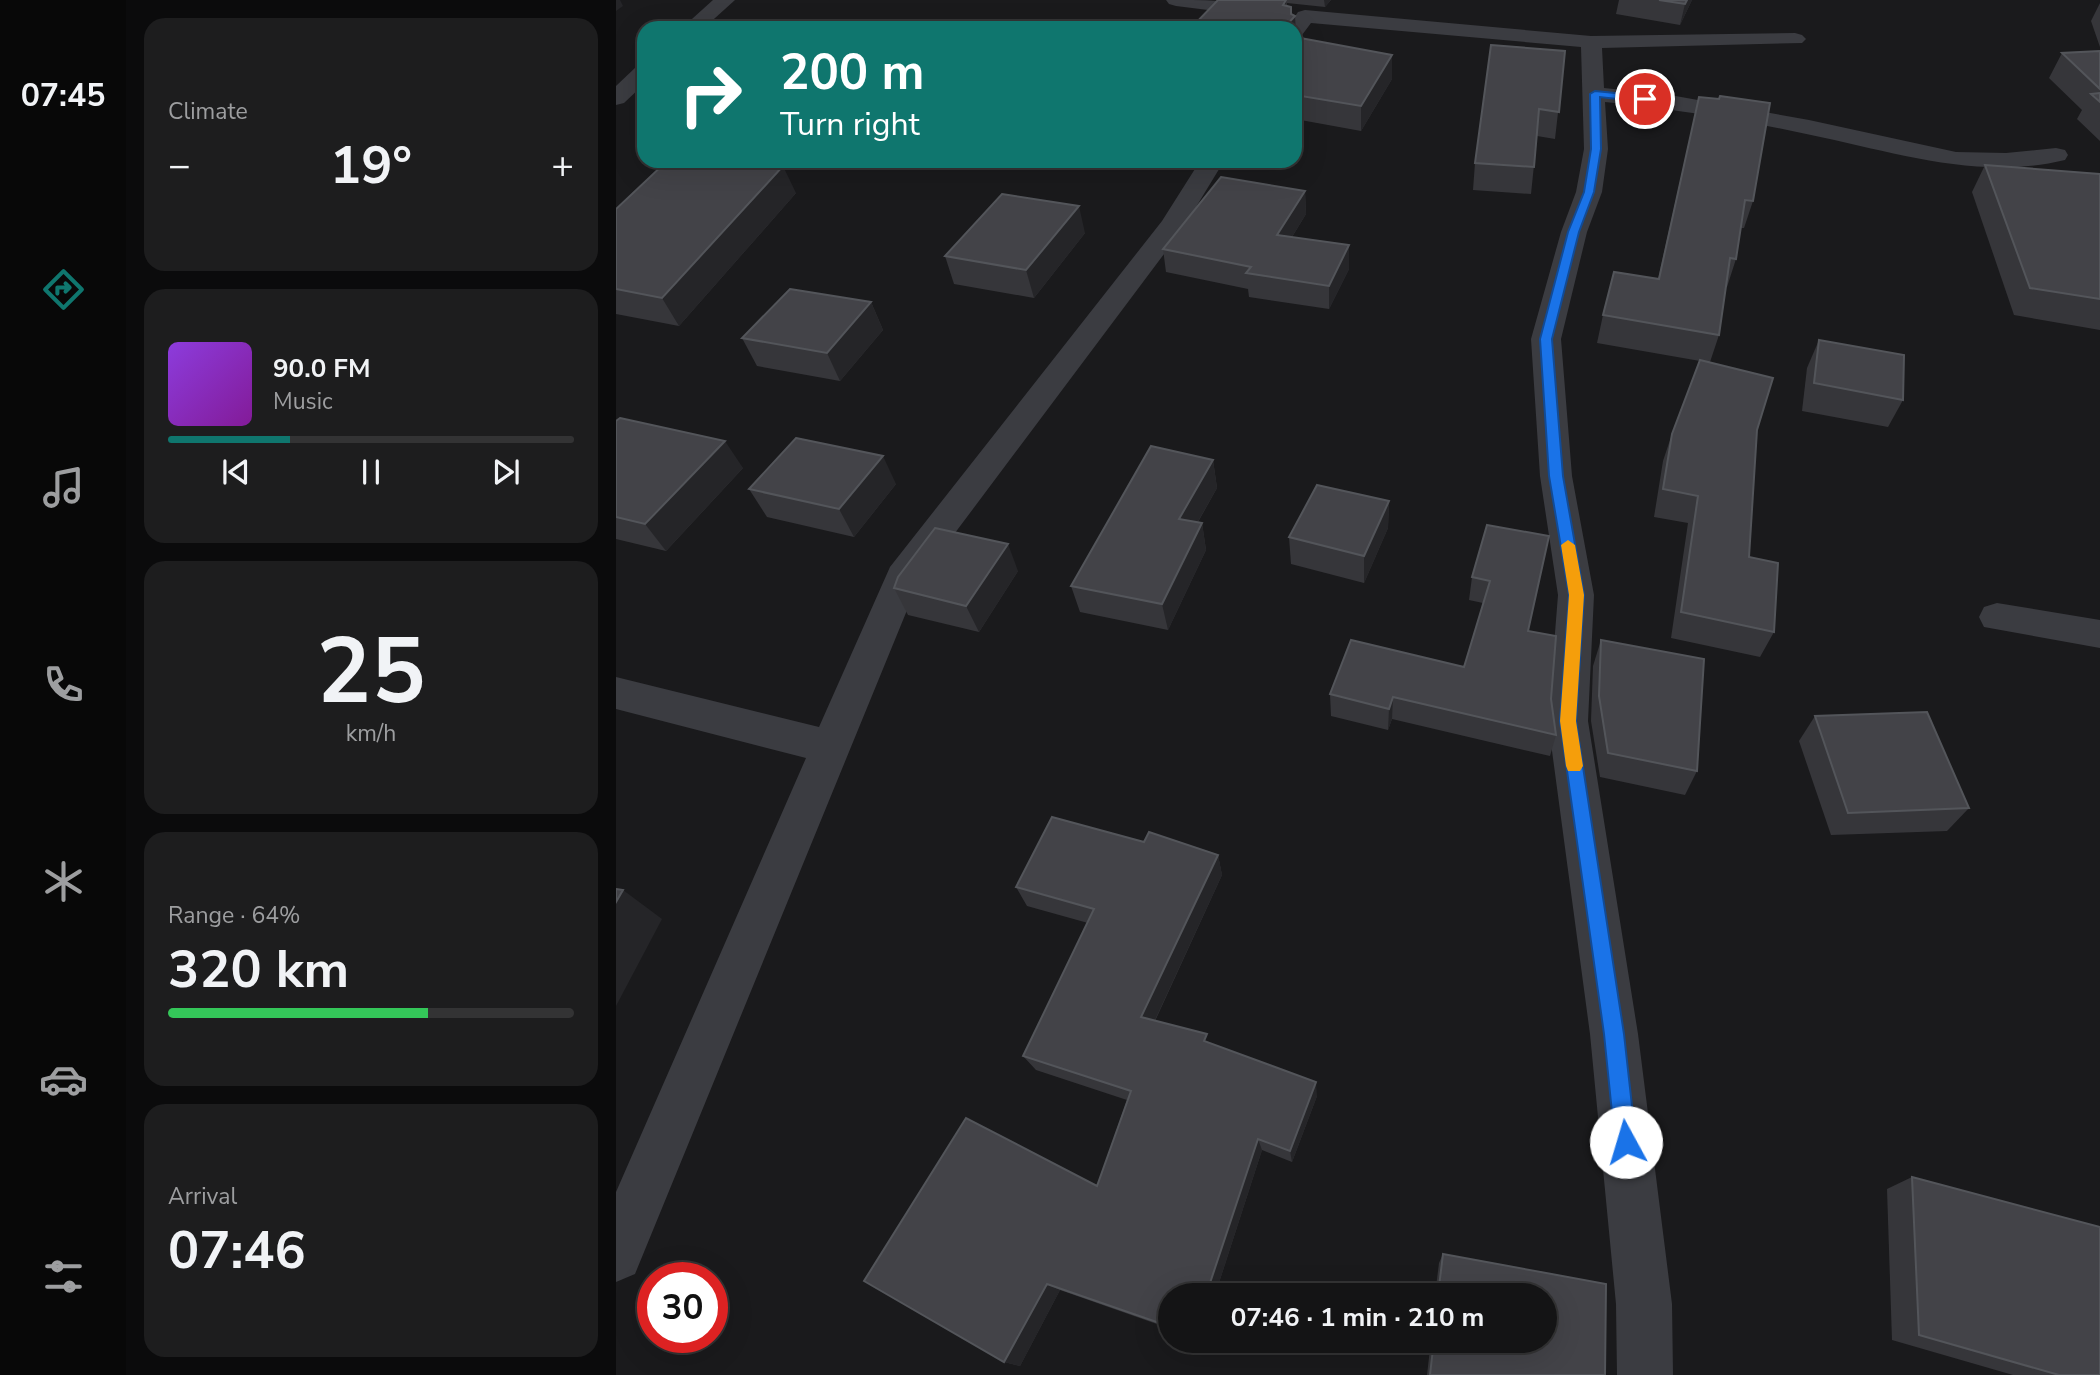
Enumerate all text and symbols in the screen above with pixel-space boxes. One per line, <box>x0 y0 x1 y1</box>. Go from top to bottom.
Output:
text: 200 m <box>780 39 924 106</box>
icon: right <box>665 49 756 140</box>
pin <box>1615 69 1675 129</box>
text: 07:45 <box>21 74 105 117</box>
icon: arrive <box>1626 80 1664 118</box>
text: Climate <box>168 96 248 127</box>
text: Turn right <box>780 103 920 146</box>
text: 19° <box>330 130 412 201</box>
text: − <box>168 140 191 191</box>
text: + <box>551 140 574 191</box>
icon: directions <box>39 265 88 314</box>
text: 90.0 FM <box>273 351 370 386</box>
text: Music <box>273 386 333 417</box>
icon: previous <box>217 453 255 491</box>
icon: pause <box>352 453 390 491</box>
icon: next <box>487 453 525 491</box>
icon: music <box>39 463 88 512</box>
text: 25 <box>316 610 426 734</box>
icon: phone <box>39 660 88 709</box>
text: km/h <box>346 718 396 749</box>
icon: climate <box>39 857 88 906</box>
text: Range · 64% <box>168 900 300 931</box>
text: 320 km <box>168 934 349 1005</box>
icon: car <box>39 1055 88 1104</box>
position arrow <box>1589 1105 1663 1179</box>
text: Arrival <box>168 1181 237 1212</box>
text: 07:46 <box>168 1215 306 1286</box>
icon: filters <box>39 1252 88 1301</box>
speed limit sign: 30 <box>637 1262 728 1353</box>
text: 07:46 · 1 min · 210 m <box>1231 1300 1484 1335</box>

